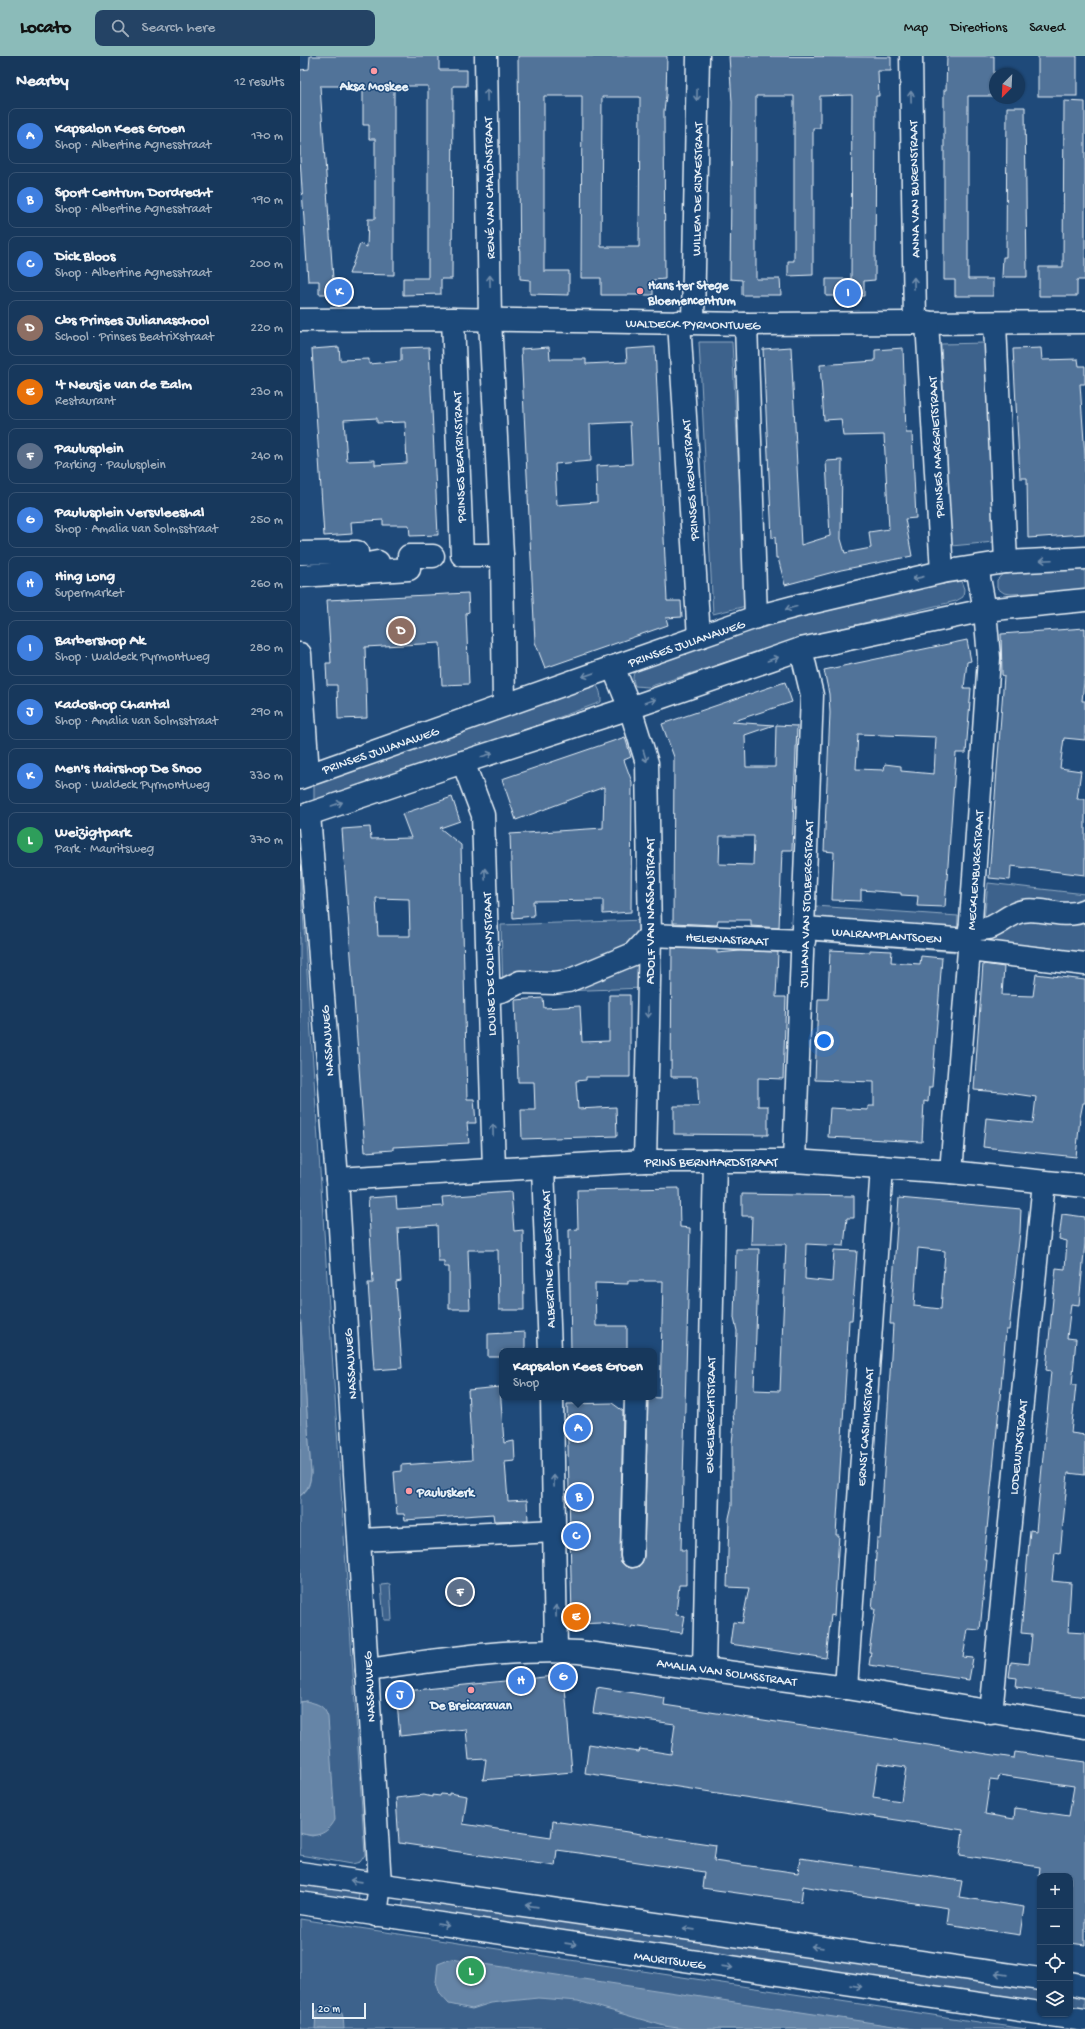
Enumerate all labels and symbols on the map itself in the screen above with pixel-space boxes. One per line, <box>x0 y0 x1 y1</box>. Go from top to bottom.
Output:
marker: Aksa Moskee <box>369 66 379 76</box>
north arrow <box>989 68 1025 104</box>
place label: Aksa Moskee <box>339 80 409 95</box>
one-way arrow <box>693 88 701 101</box>
one-way arrow <box>483 89 491 102</box>
one-way arrow <box>908 91 915 104</box>
street label: RENÉ VAN CHALÔNSTRAAT <box>481 116 499 259</box>
street label: ANNA VAN BURENSTRAAT <box>907 119 924 258</box>
street label: WILLEM DE RIJKESTRAAT <box>690 121 707 256</box>
one-way arrow <box>486 275 494 288</box>
pin: K <box>326 277 352 307</box>
one-way arrow <box>910 277 918 290</box>
pin: I <box>835 278 861 308</box>
place label: Hans ter Stege Bloemencentrum <box>647 279 736 309</box>
marker: Hans ter Stege Bloemencentrum <box>635 286 645 296</box>
street label: WALDECK PYRMONTWEG <box>625 317 761 334</box>
street label: PRINSES MARGRIETSTRAAT <box>926 375 949 519</box>
street label: PRINSES BEATRIXSTRAAT <box>451 390 470 524</box>
street label: PRINSES IRENESTRAAT <box>680 418 703 542</box>
one-way arrow <box>1040 556 1053 564</box>
one-way arrow <box>911 575 924 582</box>
one-way arrow <box>785 605 798 612</box>
pin: D <box>388 616 414 646</box>
street label: PRINSES JULIANAWEG <box>626 617 748 672</box>
one-way arrow <box>767 654 779 662</box>
one-way arrow <box>582 672 594 680</box>
one-way arrow <box>644 697 656 705</box>
street label: PRINSES JULIANAWEG <box>320 724 442 779</box>
one-way arrow <box>642 749 649 762</box>
one-way arrow <box>480 751 493 758</box>
one-way arrow <box>330 800 342 808</box>
street label: MECKLENBURGSTRAAT <box>965 809 988 931</box>
street label: JULIANA VAN STOLBERGSTRAAT <box>797 819 818 988</box>
street label: ADOLF VAN NASSAUSTRAAT <box>644 837 659 984</box>
one-way arrow <box>481 868 489 881</box>
street label: LOUISE DE COLIGNYSTRAAT <box>480 891 501 1036</box>
street label: WALRAMPLANTSOEN <box>831 925 942 948</box>
street label: HELENASTRAAT <box>685 931 770 950</box>
street label: NASSAUWEG <box>318 1004 338 1077</box>
one-way arrow <box>645 1005 652 1018</box>
your location <box>814 1031 834 1051</box>
one-way arrow <box>489 1124 497 1137</box>
street label: PRINS BERNHARDSTRAAT <box>643 1156 779 1171</box>
street label: ALBERTINE AGNESSTRAAT <box>540 1188 559 1328</box>
street label: NASSAUWEG <box>341 1327 361 1400</box>
street label: ENGELBRECHTSTRAAT <box>703 1355 720 1474</box>
street label: ERNST CASIMIRSTRAAT <box>855 1367 878 1487</box>
street label: LODEWIJKSTRAAT <box>1007 1398 1032 1496</box>
pin: A <box>565 1413 591 1443</box>
one-way arrow <box>550 1475 558 1488</box>
pin: B <box>566 1482 592 1512</box>
marker: Pauluskerk <box>404 1486 414 1496</box>
place label: Pauluskerk <box>416 1486 476 1501</box>
pin: C <box>563 1521 589 1551</box>
pin: F <box>447 1577 473 1607</box>
pin: E <box>563 1602 589 1632</box>
one-way arrow <box>552 1605 560 1618</box>
street label: NASSAUWEG <box>361 1650 380 1723</box>
street label: AMALIA VAN SOLMSSTRAAT <box>656 1656 799 1691</box>
pin: G <box>550 1662 576 1692</box>
pin: H <box>508 1666 534 1696</box>
pin: J <box>387 1680 413 1710</box>
marker: De Breicaravan <box>466 1685 476 1695</box>
place label: De Breicaravan <box>429 1699 513 1714</box>
one-way arrow <box>350 1877 363 1885</box>
one-way arrow <box>526 1902 539 1910</box>
one-way arrow <box>436 1921 449 1929</box>
one-way arrow <box>683 1925 696 1933</box>
one-way arrow <box>564 1940 577 1948</box>
one-way arrow <box>811 1943 824 1951</box>
street label: MAURITSWEG <box>633 1949 707 1974</box>
pin: L <box>458 1956 484 1986</box>
one-way arrow <box>721 1963 734 1971</box>
one-way arrow <box>995 1970 1008 1978</box>
one-way arrow <box>849 1982 862 1990</box>
scale bar <box>312 2001 366 2020</box>

